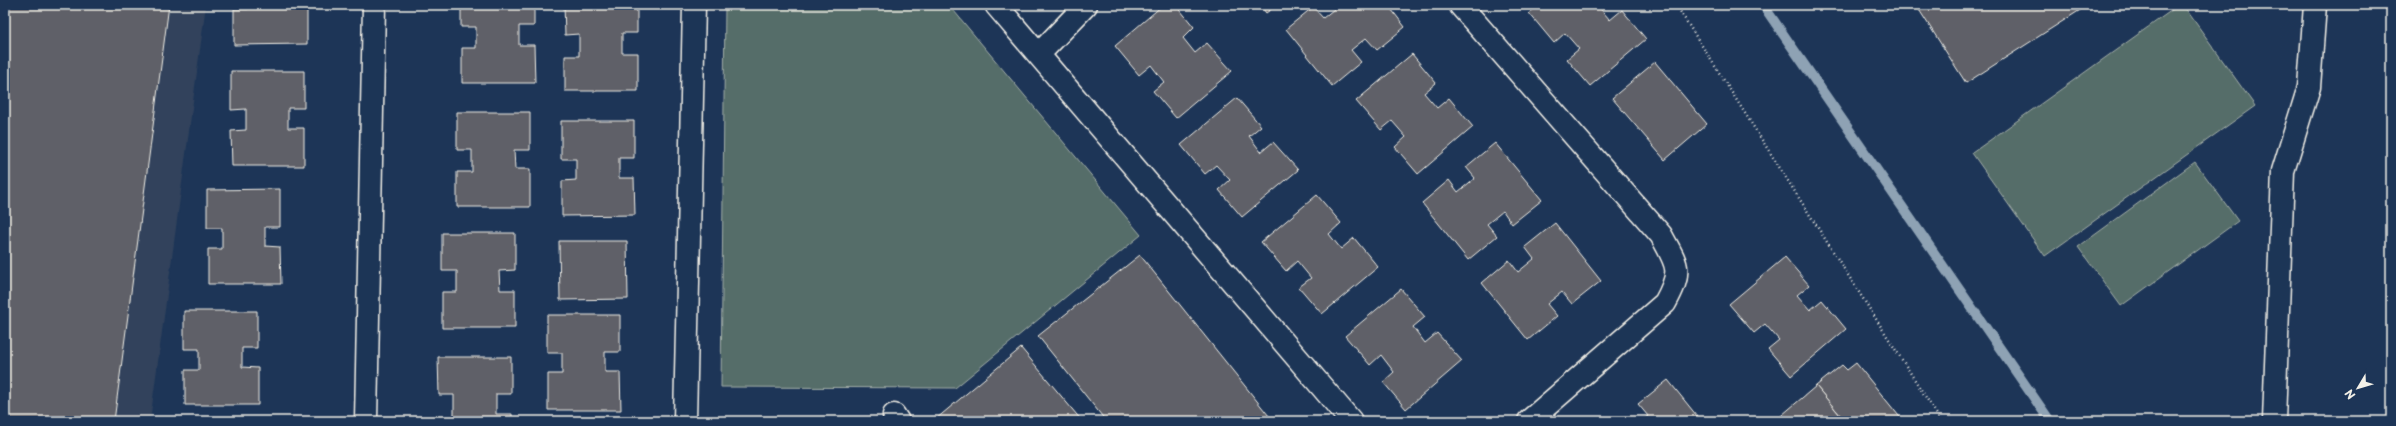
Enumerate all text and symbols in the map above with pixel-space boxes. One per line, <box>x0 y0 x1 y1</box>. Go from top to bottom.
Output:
north arrow <box>2338 368 2378 408</box>
text: N <box>2340 386 2359 403</box>

